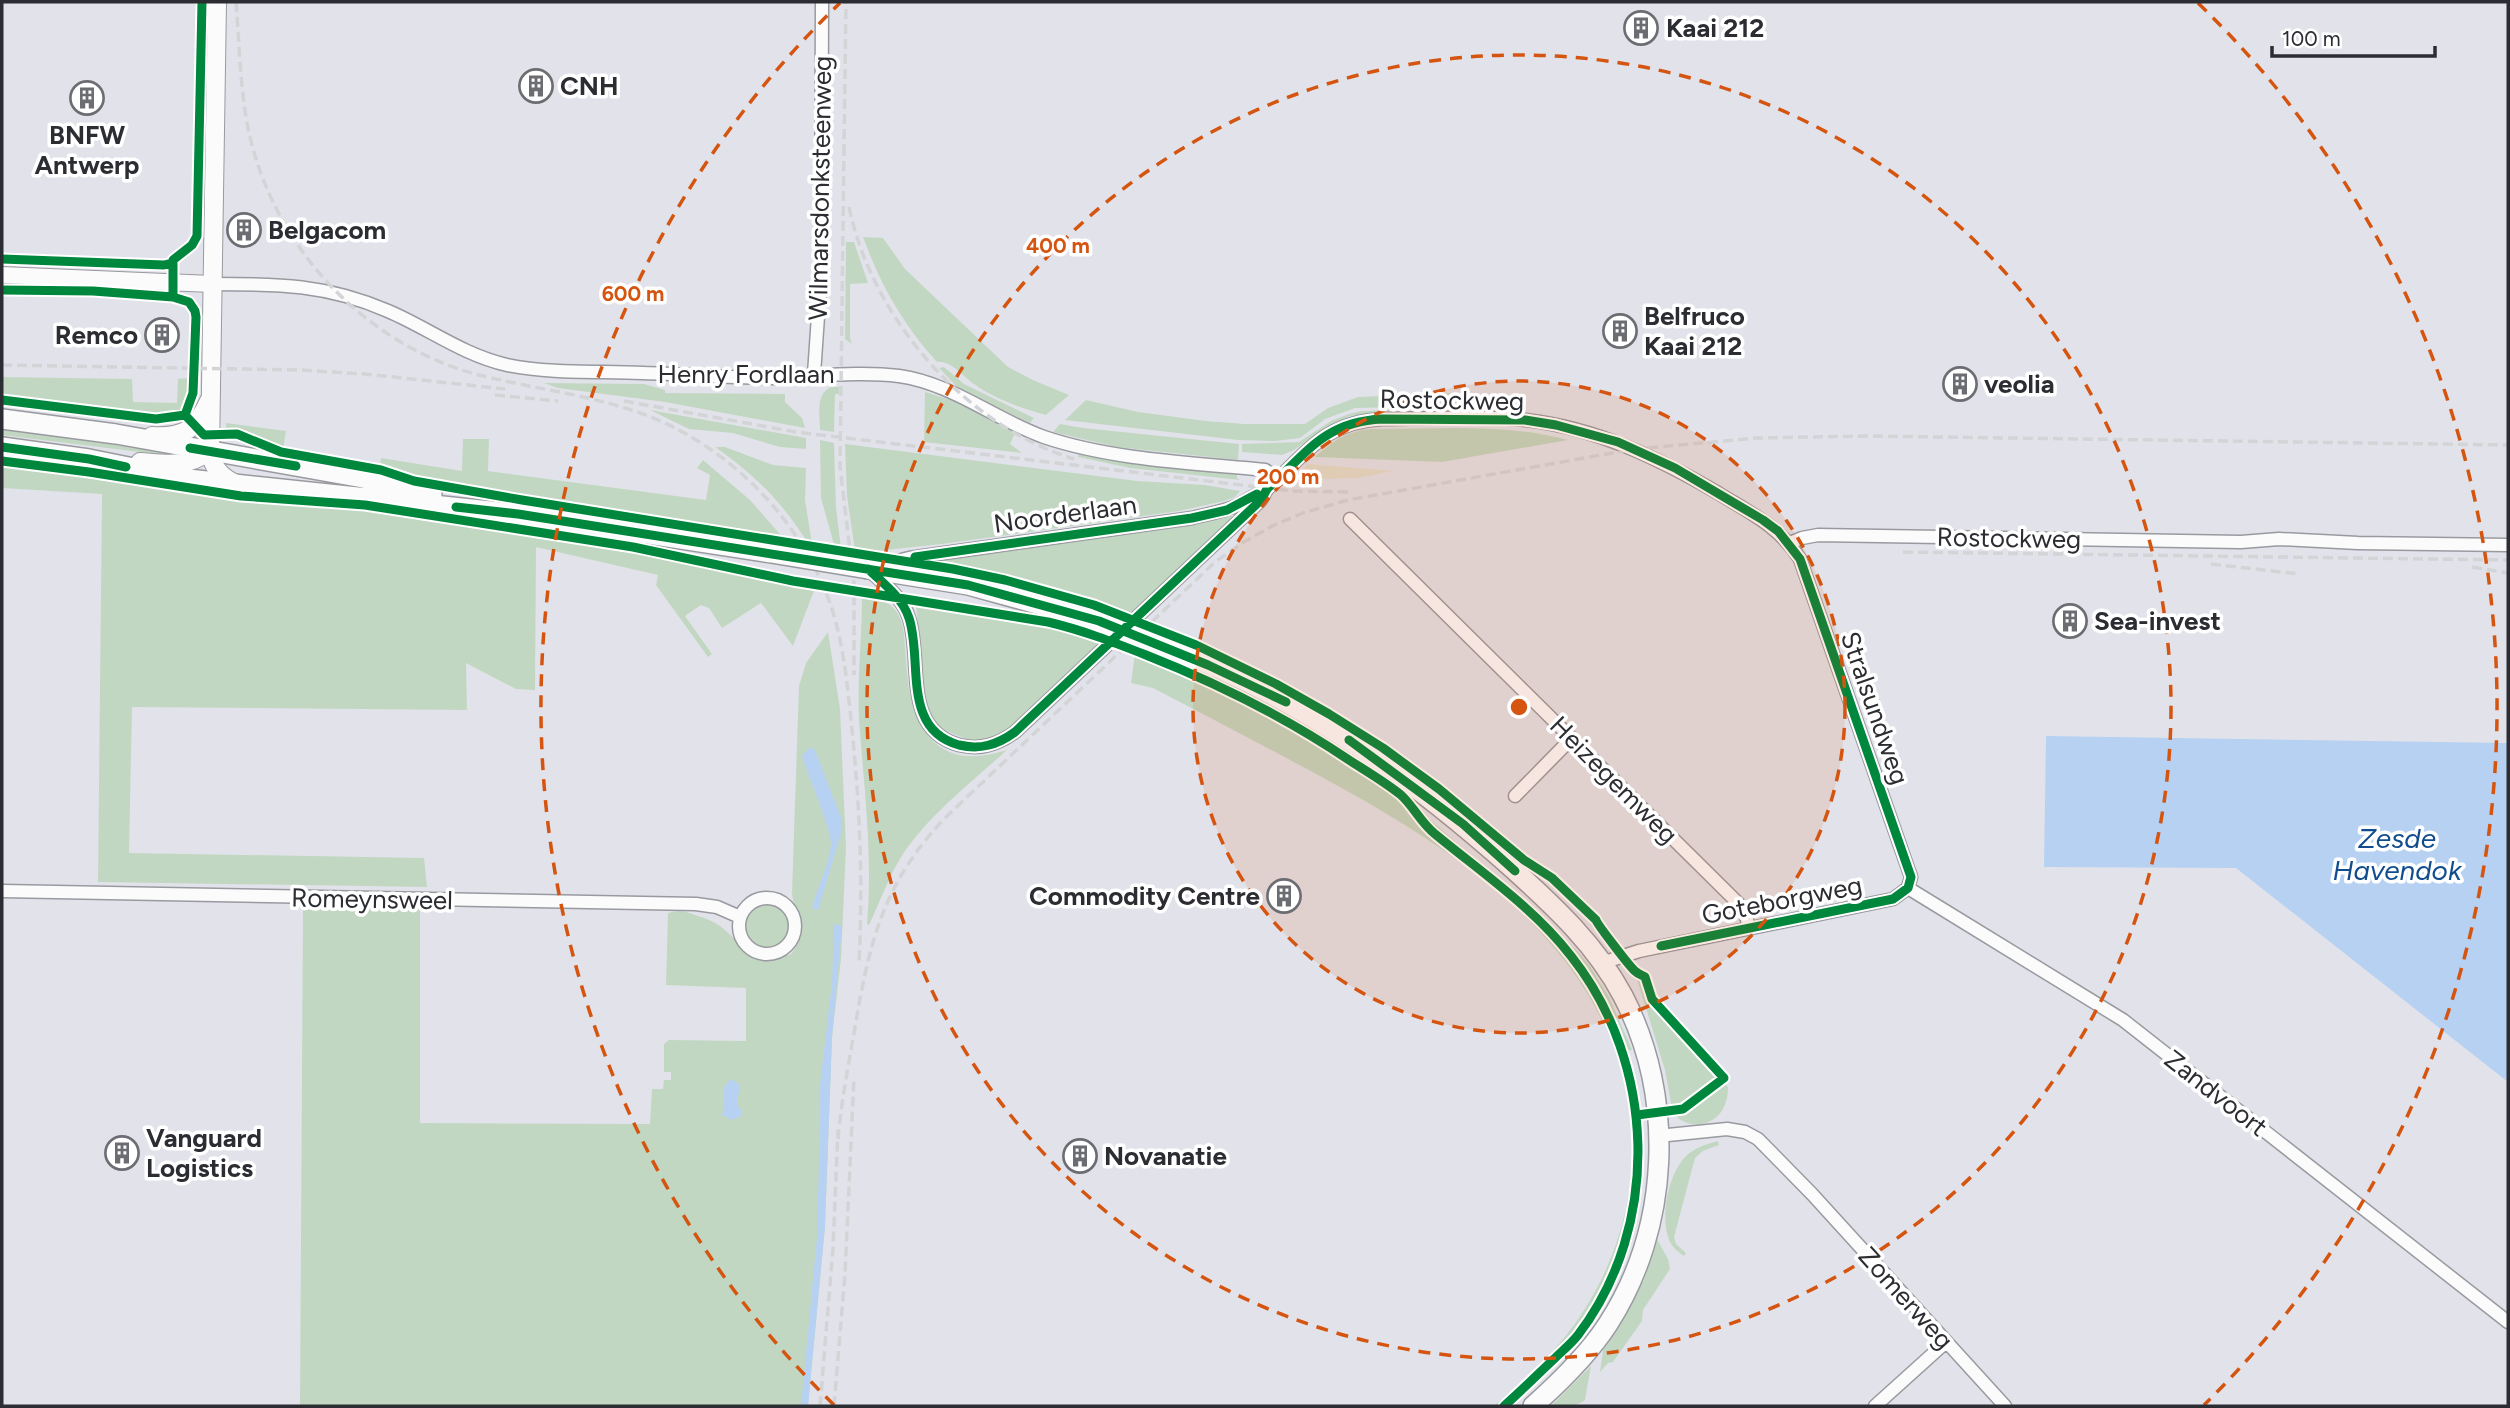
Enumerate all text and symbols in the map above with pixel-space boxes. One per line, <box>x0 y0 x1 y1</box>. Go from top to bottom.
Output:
building icon: Kaai 212 <box>1622 9 1660 47</box>
place label: Kaai 212 <box>1666 12 1764 44</box>
scale bar <box>2272 14 2435 58</box>
text: 100 m <box>2282 26 2341 51</box>
street label: Wilmarsdonksteenweg <box>802 55 838 321</box>
building icon: CNH <box>517 67 555 105</box>
place label: CNH <box>560 70 618 102</box>
building icon: BNFW Antwerp <box>68 79 106 117</box>
place label: BNFW Antwerp <box>35 119 139 181</box>
building icon: Belgacom <box>225 211 263 249</box>
place label: Belgacom <box>268 214 386 246</box>
text: 400 m <box>1026 233 1090 258</box>
text: 600 m <box>602 281 664 306</box>
place label: Belfruco Kaai 212 <box>1644 300 1745 362</box>
building icon: Belfruco Kaai 212 <box>1601 312 1639 350</box>
building icon: Remco <box>143 316 181 354</box>
place label: Remco <box>55 319 138 351</box>
street label: Henry Fordlaan <box>658 358 834 390</box>
building icon: veolia <box>1941 365 1979 403</box>
place label: veolia <box>1984 368 2055 400</box>
street label: Rostockweg <box>1379 383 1525 417</box>
text: 200 m <box>1257 464 1319 489</box>
street label: Noorderlaan <box>991 488 1139 540</box>
street label: Rostockweg <box>1936 521 2082 555</box>
building icon: Sea-invest <box>2051 602 2089 640</box>
place label: Sea-invest <box>2094 605 2221 637</box>
street label: Stralsundweg <box>1834 627 1916 789</box>
centre of rings <box>1507 695 1531 719</box>
street label: Heizegemweg <box>1543 709 1685 851</box>
water label: Zesde Havendok <box>2333 821 2463 887</box>
street label: Goteborgweg <box>1699 869 1865 931</box>
building icon: Commodity Centre <box>1265 877 1303 915</box>
place label: Commodity Centre <box>1029 880 1260 912</box>
street label: Romeynsweel <box>291 882 453 916</box>
street label: Zandvoort <box>2158 1043 2274 1143</box>
place label: Vanguard Logistics <box>146 1122 262 1184</box>
building icon: Vanguard Logistics <box>103 1134 141 1172</box>
building icon: Novanatie <box>1061 1137 1099 1175</box>
place label: Novanatie <box>1104 1140 1227 1172</box>
street label: Zomerweg <box>1852 1240 1960 1356</box>

